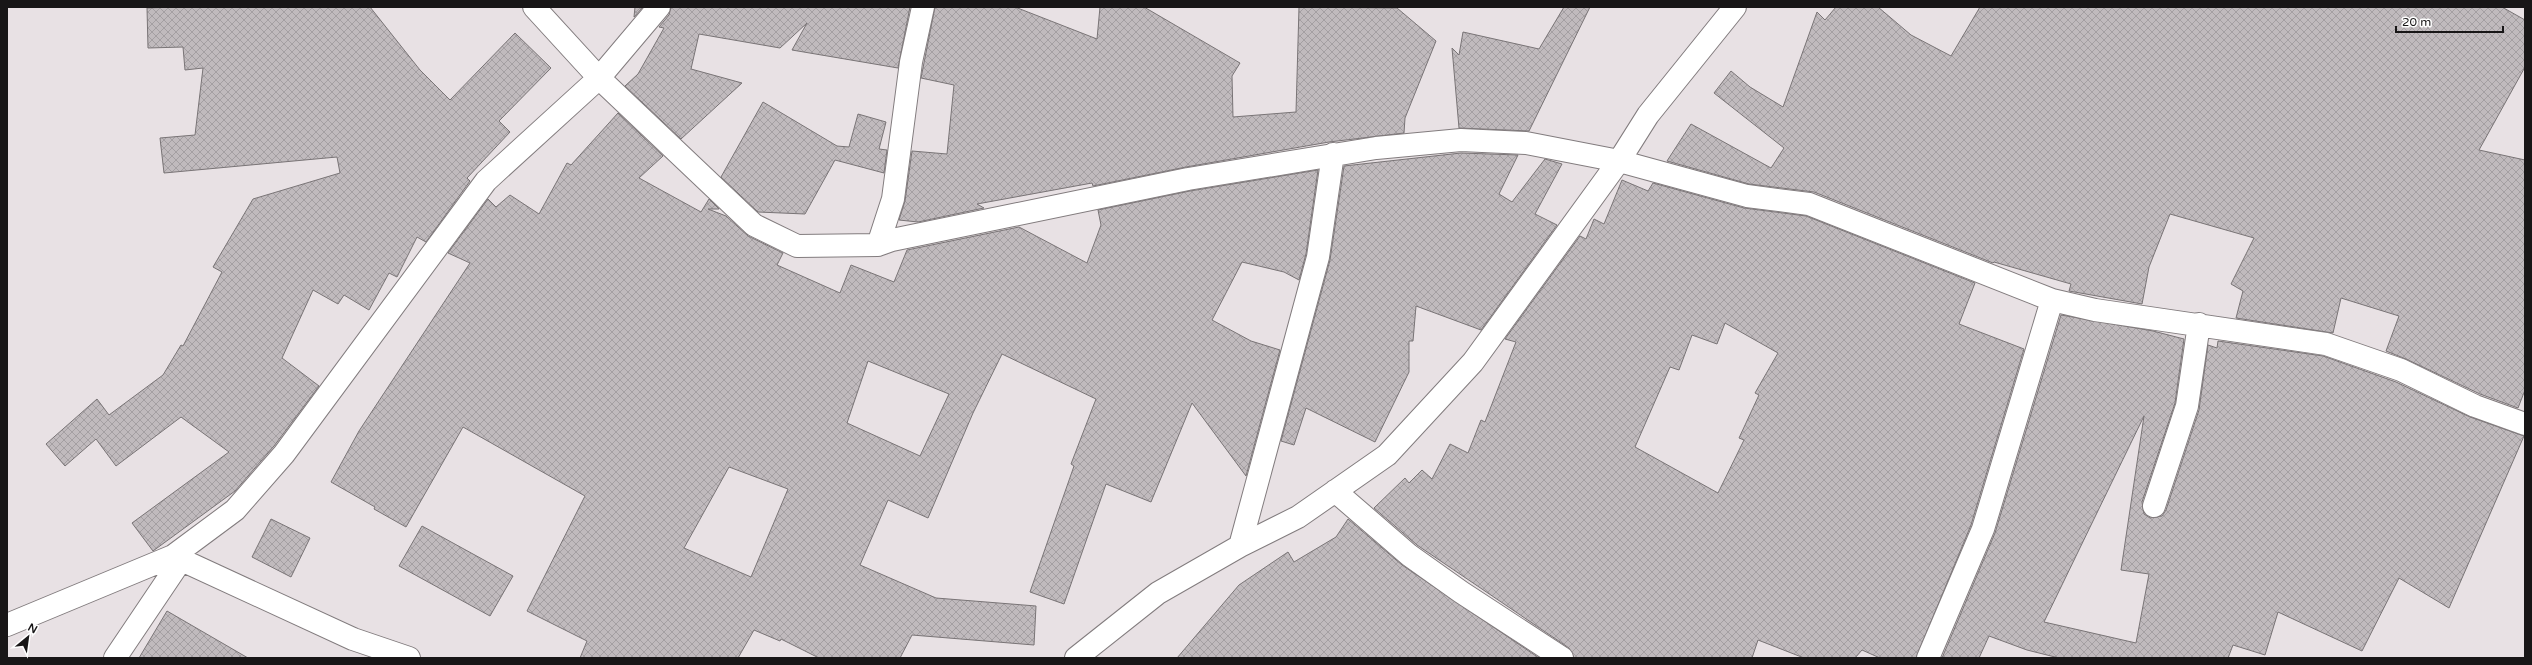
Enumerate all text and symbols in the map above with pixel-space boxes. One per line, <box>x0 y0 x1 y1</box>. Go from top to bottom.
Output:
scale bar <box>2396 8 2503 34</box>
text: 20 m <box>2402 15 2431 29</box>
north arrow <box>8 617 48 657</box>
text: N <box>26 621 40 637</box>

